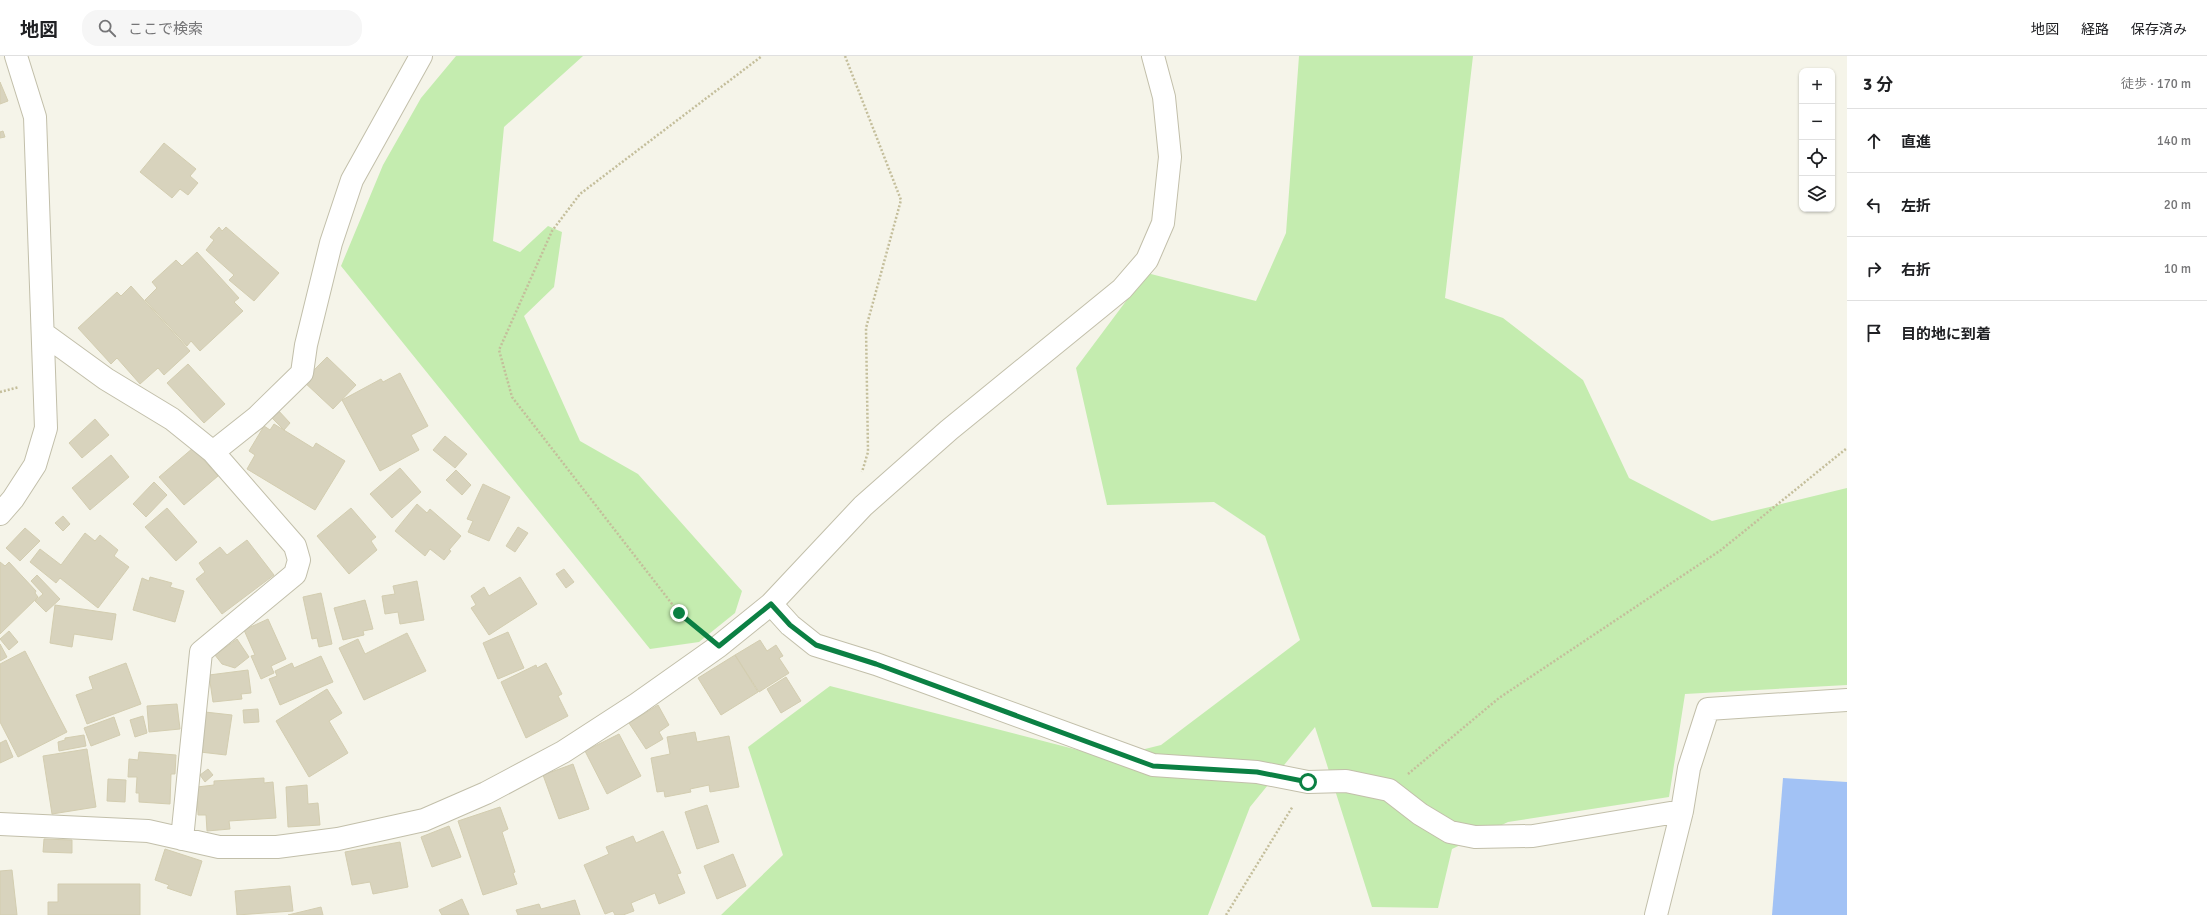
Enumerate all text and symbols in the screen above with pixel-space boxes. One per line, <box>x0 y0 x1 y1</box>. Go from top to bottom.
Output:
search box <box>82 10 362 46</box>
icon: search <box>96 17 118 39</box>
text: 地図 <box>20 18 58 42</box>
text: ここで検索 <box>128 20 203 38</box>
text: 地図 <box>2031 21 2059 38</box>
text: 経路 <box>2081 21 2109 38</box>
text: 保存済み <box>2131 21 2187 38</box>
map controls <box>1799 68 1835 212</box>
button: + <box>1799 68 1835 104</box>
text: 3 分 <box>1863 74 1893 95</box>
text: 徒歩 · 170 m <box>2121 76 2191 92</box>
button: − <box>1799 104 1835 140</box>
icon: ahead <box>1863 130 1885 152</box>
text: 直進 <box>1901 133 1931 151</box>
text: 140 m <box>2157 133 2191 149</box>
button: locate <box>1799 140 1835 176</box>
button: layers <box>1799 176 1835 212</box>
icon: left <box>1863 194 1885 216</box>
text: 左折 <box>1901 197 1931 215</box>
text: 20 m <box>2164 197 2191 213</box>
icon: right <box>1863 258 1885 280</box>
text: 右折 <box>1901 261 1931 279</box>
text: 10 m <box>2164 261 2191 277</box>
icon: arrive <box>1863 322 1885 344</box>
text: 目的地に到着 <box>1901 325 1991 343</box>
route end <box>670 604 688 622</box>
route start <box>1299 773 1317 791</box>

